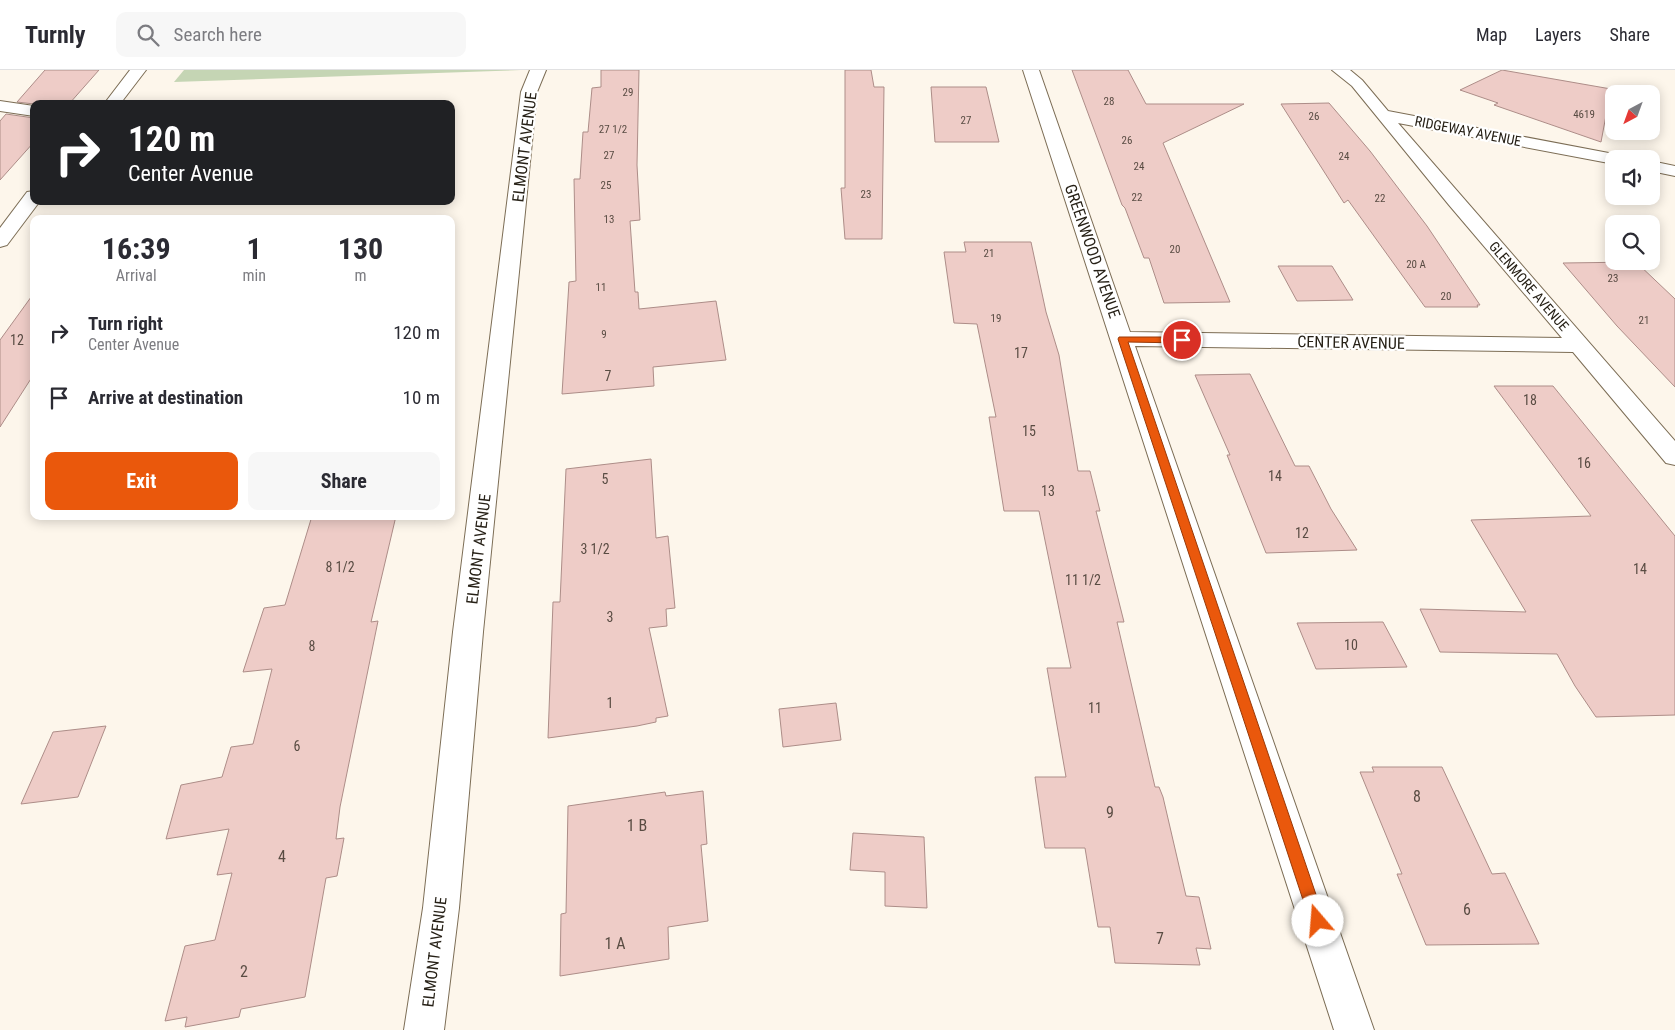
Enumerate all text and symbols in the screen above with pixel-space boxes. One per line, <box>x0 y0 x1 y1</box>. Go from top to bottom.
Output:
search box <box>116 12 466 57</box>
text: Turnly <box>25 21 86 49</box>
icon: search <box>134 21 162 49</box>
text: Search here <box>174 23 262 46</box>
text: Map <box>1476 24 1507 45</box>
text: Layers <box>1535 24 1582 45</box>
text: Share <box>1610 24 1650 45</box>
north arrow <box>1605 85 1660 140</box>
map controls <box>1605 85 1660 270</box>
house number: 29 <box>623 86 633 99</box>
street label: ELMONT AVENUE <box>508 91 541 203</box>
house number: 28 <box>1104 95 1114 108</box>
house number: 4619 <box>1573 108 1595 121</box>
house number: 26 <box>1309 110 1319 123</box>
street label: RIDGEWAY AVENUE <box>1413 113 1523 149</box>
house number: 27 <box>961 114 971 127</box>
text: 120 m <box>128 119 215 160</box>
icon: right <box>45 120 110 185</box>
house number: 27 1/2 <box>599 123 627 136</box>
house number: 26 <box>1122 134 1132 147</box>
house number: 27 <box>604 149 614 162</box>
house number: 24 <box>1339 150 1350 163</box>
button: sound <box>1605 150 1660 205</box>
house number: 24 <box>1134 160 1145 173</box>
text: Center Avenue <box>128 161 253 186</box>
house number: 25 <box>601 179 611 192</box>
street label: GREENWOOD AVENUE <box>1061 182 1124 321</box>
house number: 23 <box>861 188 871 201</box>
house number: 22 <box>1132 191 1142 204</box>
house number: 22 <box>1375 192 1385 205</box>
house number: 13 <box>604 213 614 226</box>
button: search <box>1605 215 1660 270</box>
text: 16:39 <box>102 231 171 266</box>
text: 1 <box>247 231 262 266</box>
text: 130 <box>338 231 383 266</box>
street label: GLENMORE AVENUE <box>1486 238 1572 334</box>
house number: 20 <box>1170 243 1180 256</box>
house number: 21 <box>984 247 994 260</box>
house number: 20 A <box>1406 258 1427 271</box>
text: Arrival <box>116 266 157 285</box>
text: min <box>242 266 266 285</box>
text: m <box>354 266 366 285</box>
house number: 23 <box>1608 272 1618 285</box>
house number: 11 <box>596 281 606 294</box>
house number: 20 <box>1441 290 1451 303</box>
text: Turn right <box>88 312 163 335</box>
house number: 19 <box>991 312 1001 325</box>
house number: 21 <box>1639 314 1649 327</box>
icon: right <box>45 319 73 347</box>
pin <box>1161 319 1203 361</box>
text: 120 m <box>393 321 440 344</box>
icon: arrive <box>1168 326 1196 354</box>
house number: 9 <box>601 328 607 341</box>
house number: 12 <box>10 332 24 348</box>
street label: CENTER AVENUE <box>1297 332 1405 353</box>
text: Center Avenue <box>88 335 179 354</box>
house number: 17 <box>1014 345 1028 361</box>
house number: 7 <box>605 368 612 384</box>
icon: arrive <box>45 384 73 412</box>
text: Arrive at destination <box>88 386 243 409</box>
text: 10 m <box>403 386 440 409</box>
house number: 18 <box>1523 392 1537 408</box>
house number: 15 <box>1022 423 1036 439</box>
button: Exit <box>45 452 238 510</box>
button: Share <box>248 452 440 510</box>
house number: 16 <box>1577 455 1591 471</box>
house number: 14 <box>1268 468 1282 484</box>
house number: 5 <box>602 471 609 487</box>
house number: 13 <box>1041 483 1055 499</box>
street label: ELMONT AVENUE <box>462 493 495 605</box>
house number: 12 <box>1295 525 1309 541</box>
house number: 3 1/2 <box>580 541 610 557</box>
house number: 8 1/2 <box>325 559 355 575</box>
house number: 14 <box>1633 561 1647 577</box>
house number: 11 1/2 <box>1065 572 1101 588</box>
house number: 3 <box>607 609 613 625</box>
house number: 10 <box>1344 637 1358 653</box>
house number: 8 <box>309 638 316 654</box>
house number: 1 <box>607 695 613 711</box>
house number: 11 <box>1088 700 1102 716</box>
house number: 6 <box>294 738 301 754</box>
house number: 8 <box>1413 787 1421 806</box>
house number: 9 <box>1106 803 1114 822</box>
house number: 1 B <box>627 816 647 835</box>
house number: 4 <box>278 847 286 866</box>
position arrow <box>1291 894 1343 946</box>
street label: ELMONT AVENUE <box>418 896 451 1008</box>
house number: 6 <box>1463 900 1471 919</box>
house number: 7 <box>1156 929 1164 948</box>
house number: 1 A <box>605 934 625 953</box>
house number: 2 <box>240 962 248 981</box>

